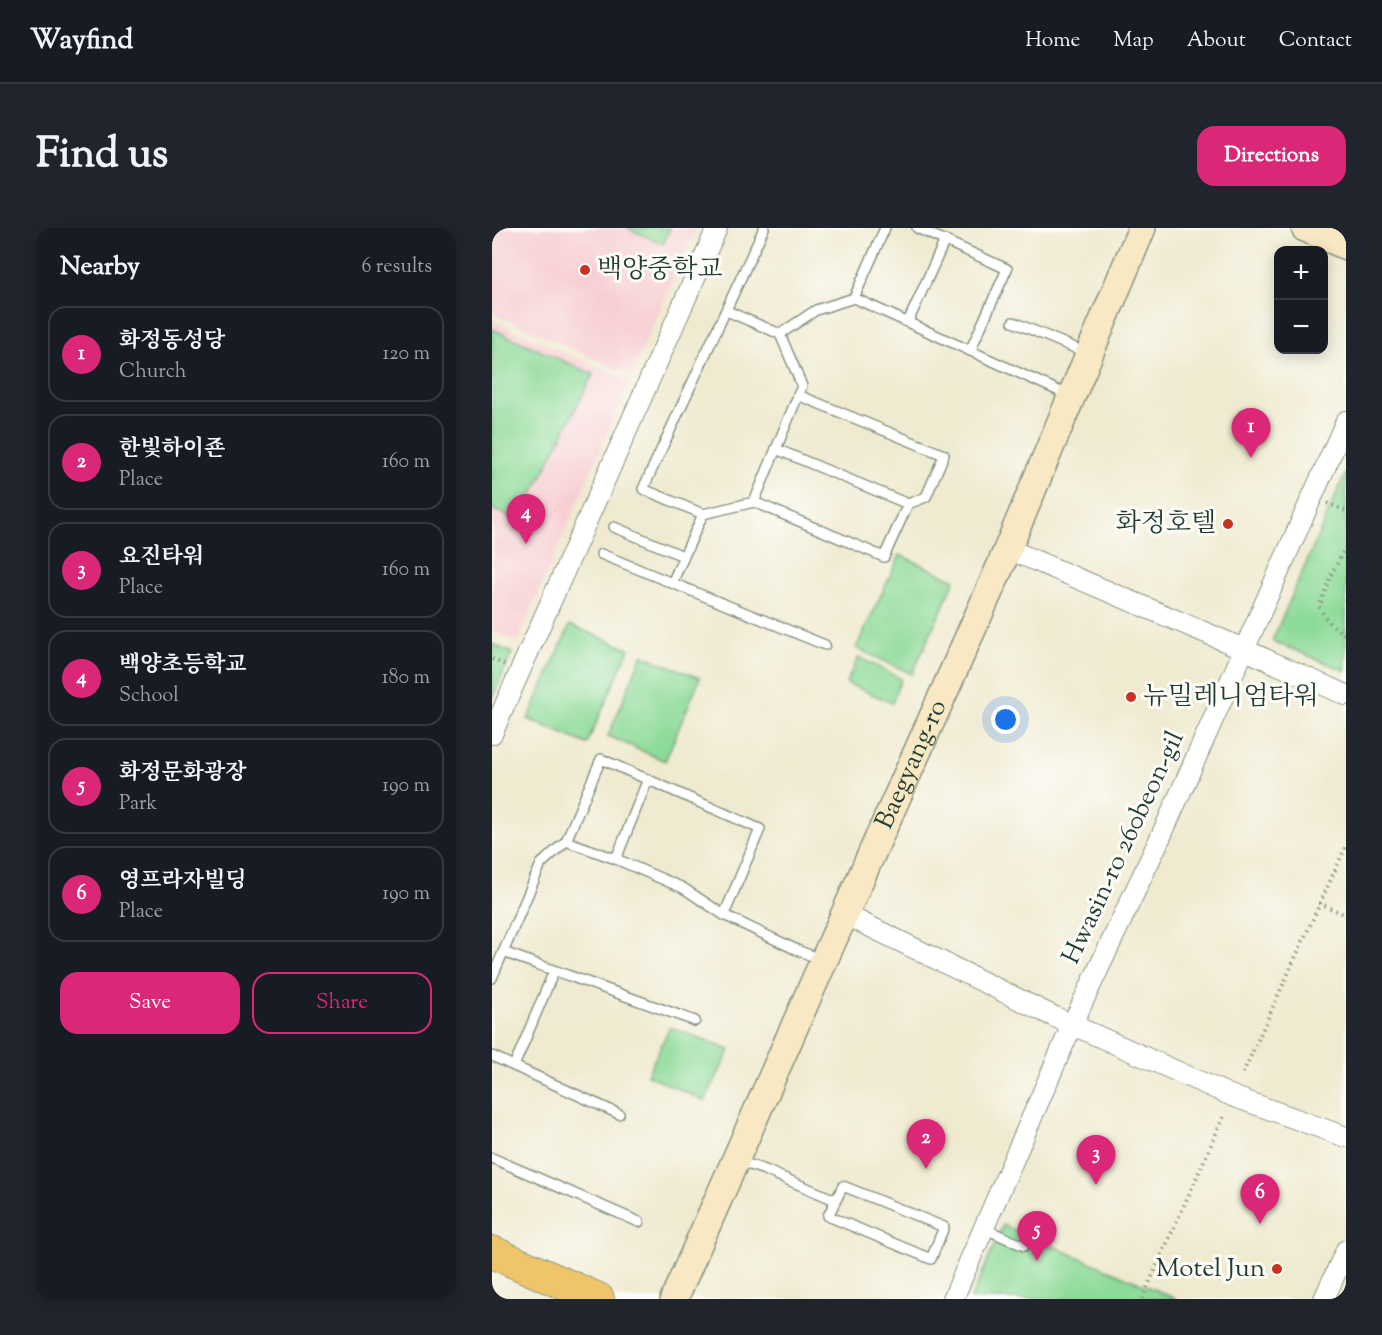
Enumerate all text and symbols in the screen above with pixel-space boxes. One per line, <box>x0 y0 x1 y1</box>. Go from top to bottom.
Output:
text: Wayfind <box>30 21 133 61</box>
text: Home <box>1025 26 1080 56</box>
text: Map <box>1113 26 1154 56</box>
text: About <box>1187 26 1246 56</box>
text: Contact <box>1279 26 1352 56</box>
text: Find us <box>36 126 168 186</box>
button: Directions <box>1197 126 1346 186</box>
map controls <box>1274 246 1328 354</box>
button: + <box>1274 246 1328 300</box>
text: Nearby <box>60 249 140 286</box>
place label: 백양중학교 <box>597 252 723 289</box>
text: 6 results <box>362 253 432 282</box>
marker: 백양중학교 <box>578 263 592 277</box>
button: − <box>1274 300 1328 354</box>
text: 화정동성당 <box>119 326 225 358</box>
text: 1 <box>78 340 85 369</box>
text: 120 m <box>382 340 430 369</box>
text: Church <box>119 358 186 387</box>
pin: 1 <box>1232 408 1270 458</box>
text: 한빛하이죤 <box>119 434 225 466</box>
text: 2 <box>77 448 86 477</box>
text: 160 m <box>382 448 430 477</box>
text: Place <box>119 466 163 495</box>
pin: 4 <box>507 494 546 544</box>
place label: 화정호텔 <box>1116 506 1216 543</box>
marker: 화정호텔 <box>1221 517 1235 531</box>
text: 요진타워 <box>119 542 204 574</box>
text: 3 <box>77 556 86 585</box>
text: 160 m <box>382 556 430 585</box>
text: Place <box>119 574 163 603</box>
text: 백양초등학교 <box>119 650 247 682</box>
text: 4 <box>76 664 87 693</box>
text: 180 m <box>382 664 430 693</box>
place label: 뉴밀레니엄타워 <box>1143 679 1319 716</box>
text: School <box>119 682 179 711</box>
marker: 뉴밀레니엄타워 <box>1124 690 1138 704</box>
street label: Baegyang-ro <box>866 694 957 835</box>
your location <box>991 705 1020 734</box>
street label: Hwasin-ro 260beon-gil <box>1054 725 1194 971</box>
text: 화정문화광장 <box>119 758 247 790</box>
text: 5 <box>78 772 85 801</box>
text: 190 m <box>382 772 430 801</box>
text: Park <box>119 790 157 819</box>
text: 영프라자빌딩 <box>119 866 247 898</box>
text: 6 <box>77 880 86 909</box>
text: 190 m <box>382 880 430 909</box>
text: Place <box>119 898 163 927</box>
button: Save <box>60 972 240 1034</box>
button: Share <box>252 972 432 1034</box>
pin: 2 <box>906 1120 946 1169</box>
pin: 3 <box>1076 1136 1116 1185</box>
pin: 6 <box>1240 1174 1280 1224</box>
pin: 5 <box>1018 1212 1056 1261</box>
place label: Motel Jun <box>1156 1251 1265 1288</box>
marker: Motel Jun <box>1270 1262 1284 1276</box>

